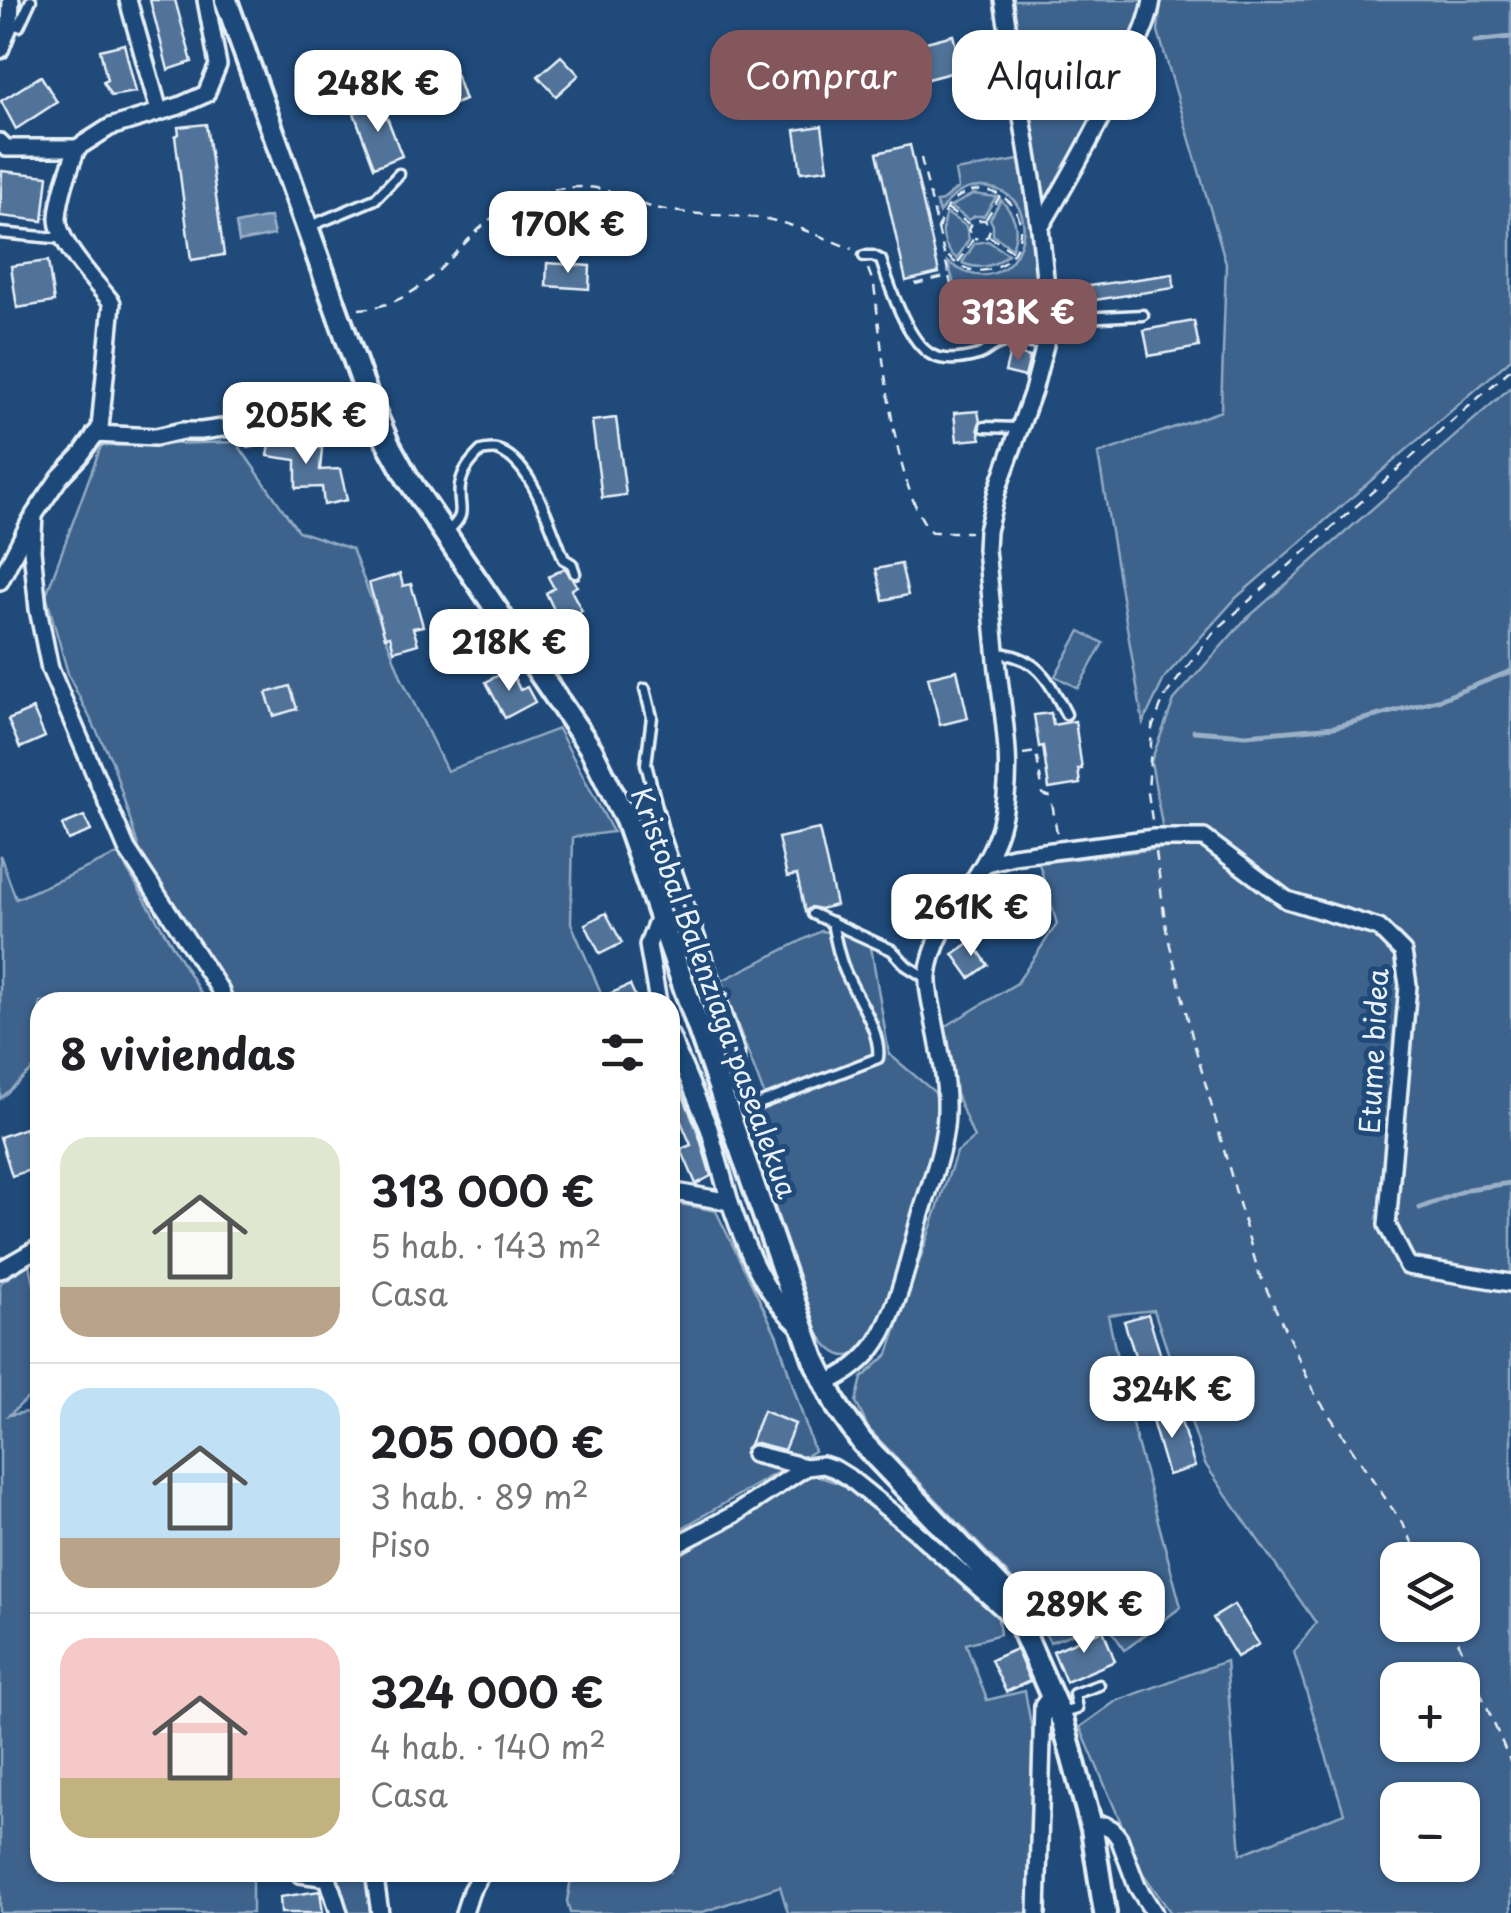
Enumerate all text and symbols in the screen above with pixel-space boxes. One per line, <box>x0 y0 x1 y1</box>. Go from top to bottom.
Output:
chip: Comprar <box>710 30 932 120</box>
chip: Alquilar <box>952 30 1156 120</box>
pin: 248K € <box>297 50 459 135</box>
text: 248K € <box>316 58 440 106</box>
pin: 170K € <box>487 191 649 276</box>
text: 170K € <box>511 199 625 247</box>
pin: 313K € <box>937 279 1099 364</box>
text: 313K € <box>961 287 1075 335</box>
pin: 205K € <box>225 382 387 467</box>
text: 205K € <box>245 390 367 438</box>
pin: 218K € <box>428 609 590 694</box>
text: 218K € <box>451 617 567 665</box>
street label: Kristobal Balenziaga pasealekua <box>621 781 810 1204</box>
pin: 261K € <box>890 874 1052 959</box>
text: 261K € <box>913 882 1029 930</box>
street label: Etume bidea <box>1347 967 1398 1135</box>
text: 8 viviendas <box>60 1021 296 1084</box>
icon: filters <box>595 1025 650 1080</box>
text: 313 000 € <box>370 1158 594 1221</box>
icon: home <box>140 1177 260 1297</box>
text: 5 hab. · 143 m² <box>370 1221 602 1269</box>
text: Casa <box>370 1269 448 1317</box>
pin: 324K € <box>1091 1356 1253 1441</box>
text: 324K € <box>1112 1364 1232 1412</box>
text: 205 000 € <box>370 1409 604 1472</box>
icon: home <box>140 1428 260 1548</box>
text: 3 hab. · 89 m² <box>370 1472 589 1520</box>
text: Piso <box>370 1520 431 1568</box>
map controls <box>1380 1542 1480 1882</box>
button: layers <box>1380 1542 1480 1642</box>
pin: 289K € <box>1003 1571 1165 1656</box>
text: 289K € <box>1025 1579 1143 1627</box>
text: 324 000 € <box>370 1659 604 1722</box>
button: + <box>1380 1662 1480 1762</box>
icon: home <box>140 1678 260 1798</box>
text: 4 hab. · 140 m² <box>370 1722 606 1770</box>
text: Casa <box>370 1770 448 1818</box>
button: − <box>1380 1782 1480 1882</box>

